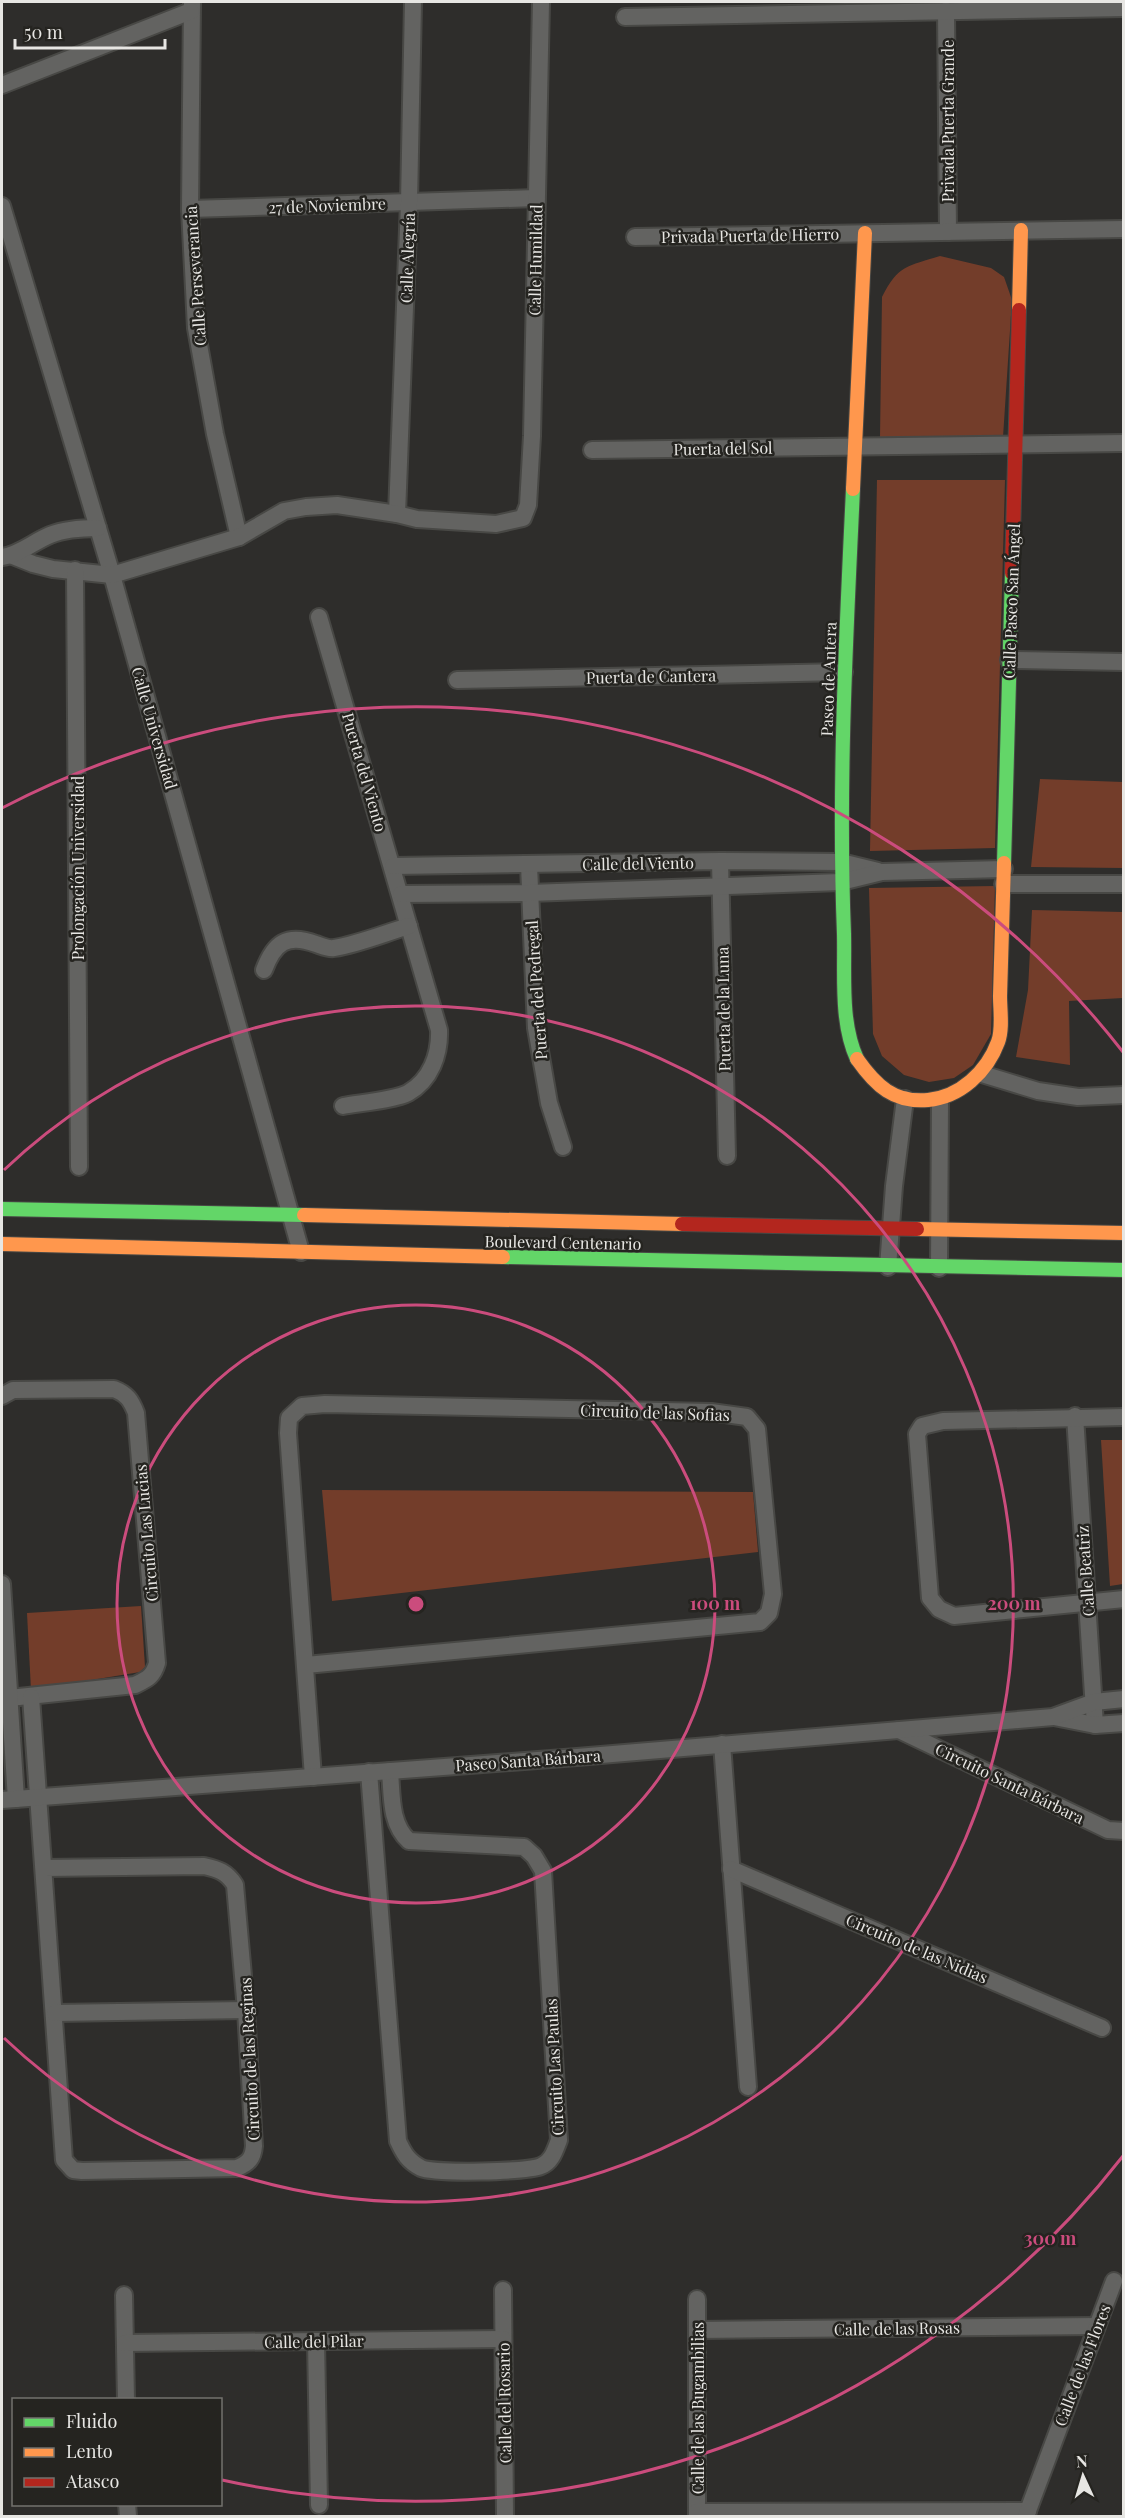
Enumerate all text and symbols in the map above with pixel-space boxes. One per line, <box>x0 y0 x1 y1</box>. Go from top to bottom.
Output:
scale bar <box>15 12 165 50</box>
text: 50 m <box>24 20 63 44</box>
street label: Privada Puerta Grande <box>937 40 958 202</box>
street label: 27 de Noviembre <box>268 192 386 218</box>
street label: Calle Humildad <box>524 204 546 316</box>
street label: Calle Perseverancia <box>180 205 210 347</box>
street label: Calle Alegría <box>395 212 419 304</box>
street label: Privada Puerta de Hierro <box>661 223 839 247</box>
street label: Puerta del Sol <box>673 437 773 459</box>
street label: Calle Paseo San Ángel <box>998 523 1024 679</box>
street label: Paseo de Antera <box>816 621 840 737</box>
street label: Calle Universidad <box>128 664 182 792</box>
street label: Puerta de Cantera <box>586 664 716 688</box>
street label: Puerta del Viento <box>338 710 392 834</box>
street label: Prolongación Universidad <box>67 776 88 960</box>
street label: Calle del Viento <box>582 852 694 874</box>
street label: Puerta del Pedregal <box>521 919 551 1060</box>
street label: Puerta de la Luna <box>711 946 735 1072</box>
street label: Boulevard Centenario <box>484 1230 642 1254</box>
street label: Circuito de las Sofias <box>580 1399 730 1425</box>
street label: Circuito Las Lucias <box>130 1464 162 1602</box>
street label: Calle Beatriz <box>1071 1524 1099 1617</box>
text: 100 m <box>690 1591 741 1615</box>
text: 200 m <box>987 1591 1041 1615</box>
centre of rings <box>406 1594 426 1614</box>
street label: Circuito Santa Bárbara <box>932 1738 1088 1828</box>
street label: Paseo Santa Bárbara <box>455 1744 601 1776</box>
street label: Circuito de las Nidias <box>843 1909 991 1987</box>
street label: Circuito de las Reginas <box>234 1977 264 2141</box>
street label: Circuito Las Paulas <box>540 1998 568 2136</box>
text: 300 m <box>1024 2226 1077 2250</box>
street label: Calle de las Flores <box>1049 2301 1115 2429</box>
street label: Calle de las Rosas <box>834 2316 960 2340</box>
street label: Calle de las Bugambilias <box>687 2322 708 2494</box>
street label: Calle del Pilar <box>264 2330 364 2352</box>
street label: Calle del Rosario <box>492 2342 516 2464</box>
legend <box>12 2398 222 2506</box>
text: Fluido <box>66 2409 117 2433</box>
text: Lento <box>66 2439 113 2463</box>
north arrow <box>1053 2446 1113 2506</box>
text: N <box>1075 2450 1089 2471</box>
text: Atasco <box>65 2469 119 2493</box>

